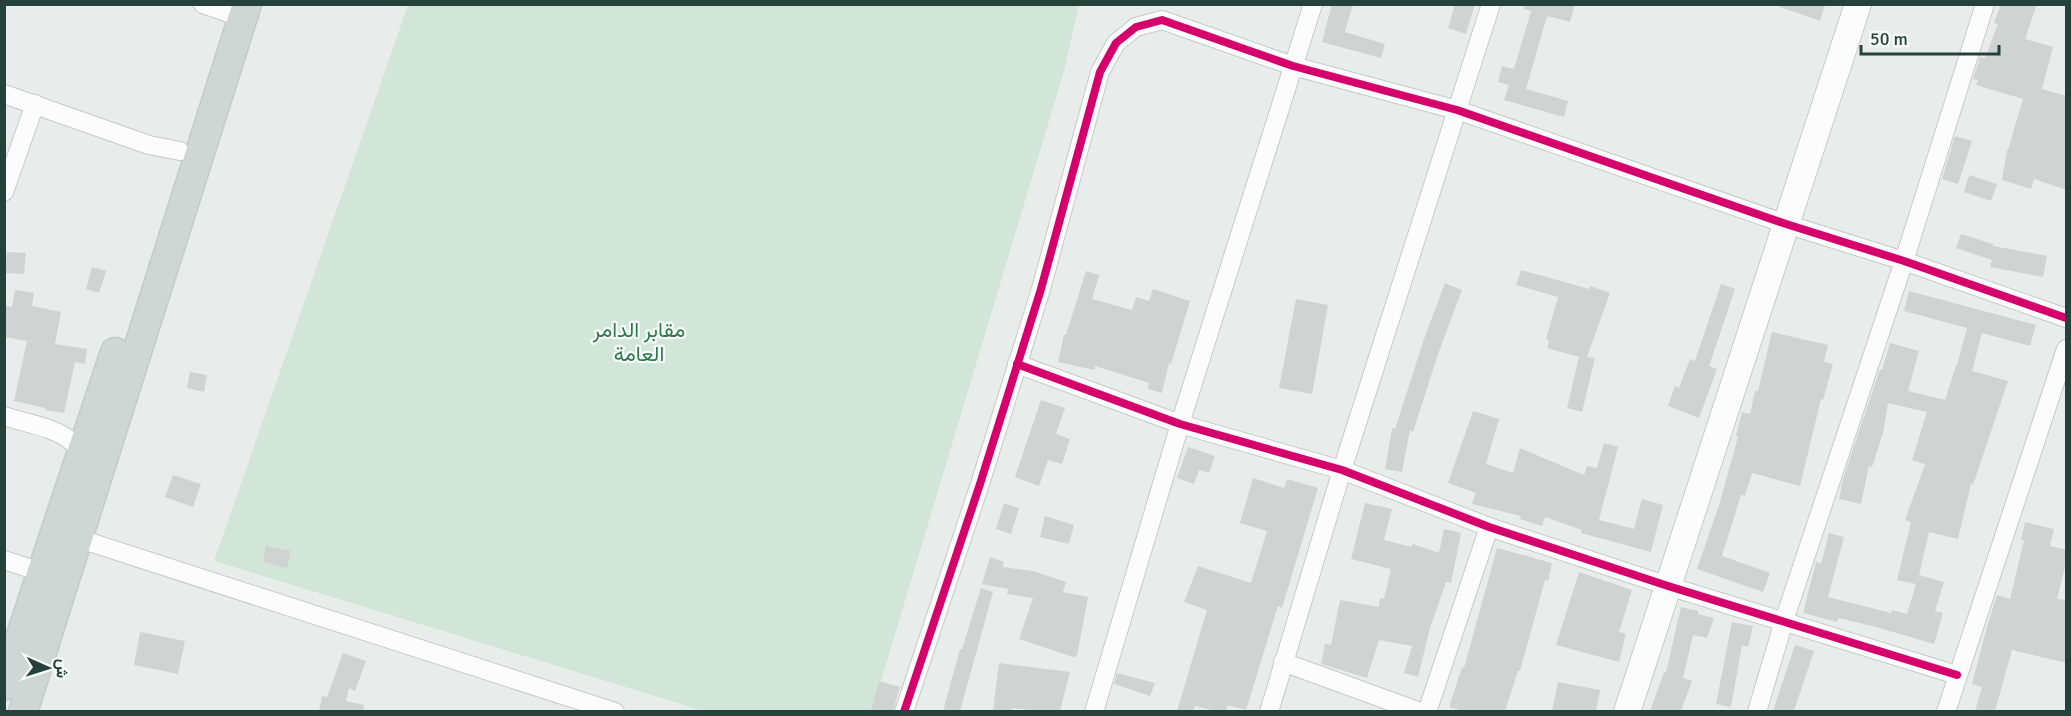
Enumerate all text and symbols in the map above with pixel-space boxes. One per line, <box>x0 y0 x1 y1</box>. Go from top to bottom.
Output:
scale bar <box>1861 18 1999 56</box>
text: 50 m <box>1870 28 1908 50</box>
park label: مقابر الدامر العامة <box>592 317 685 367</box>
north arrow <box>18 638 78 698</box>
text: ش <box>51 659 72 679</box>

